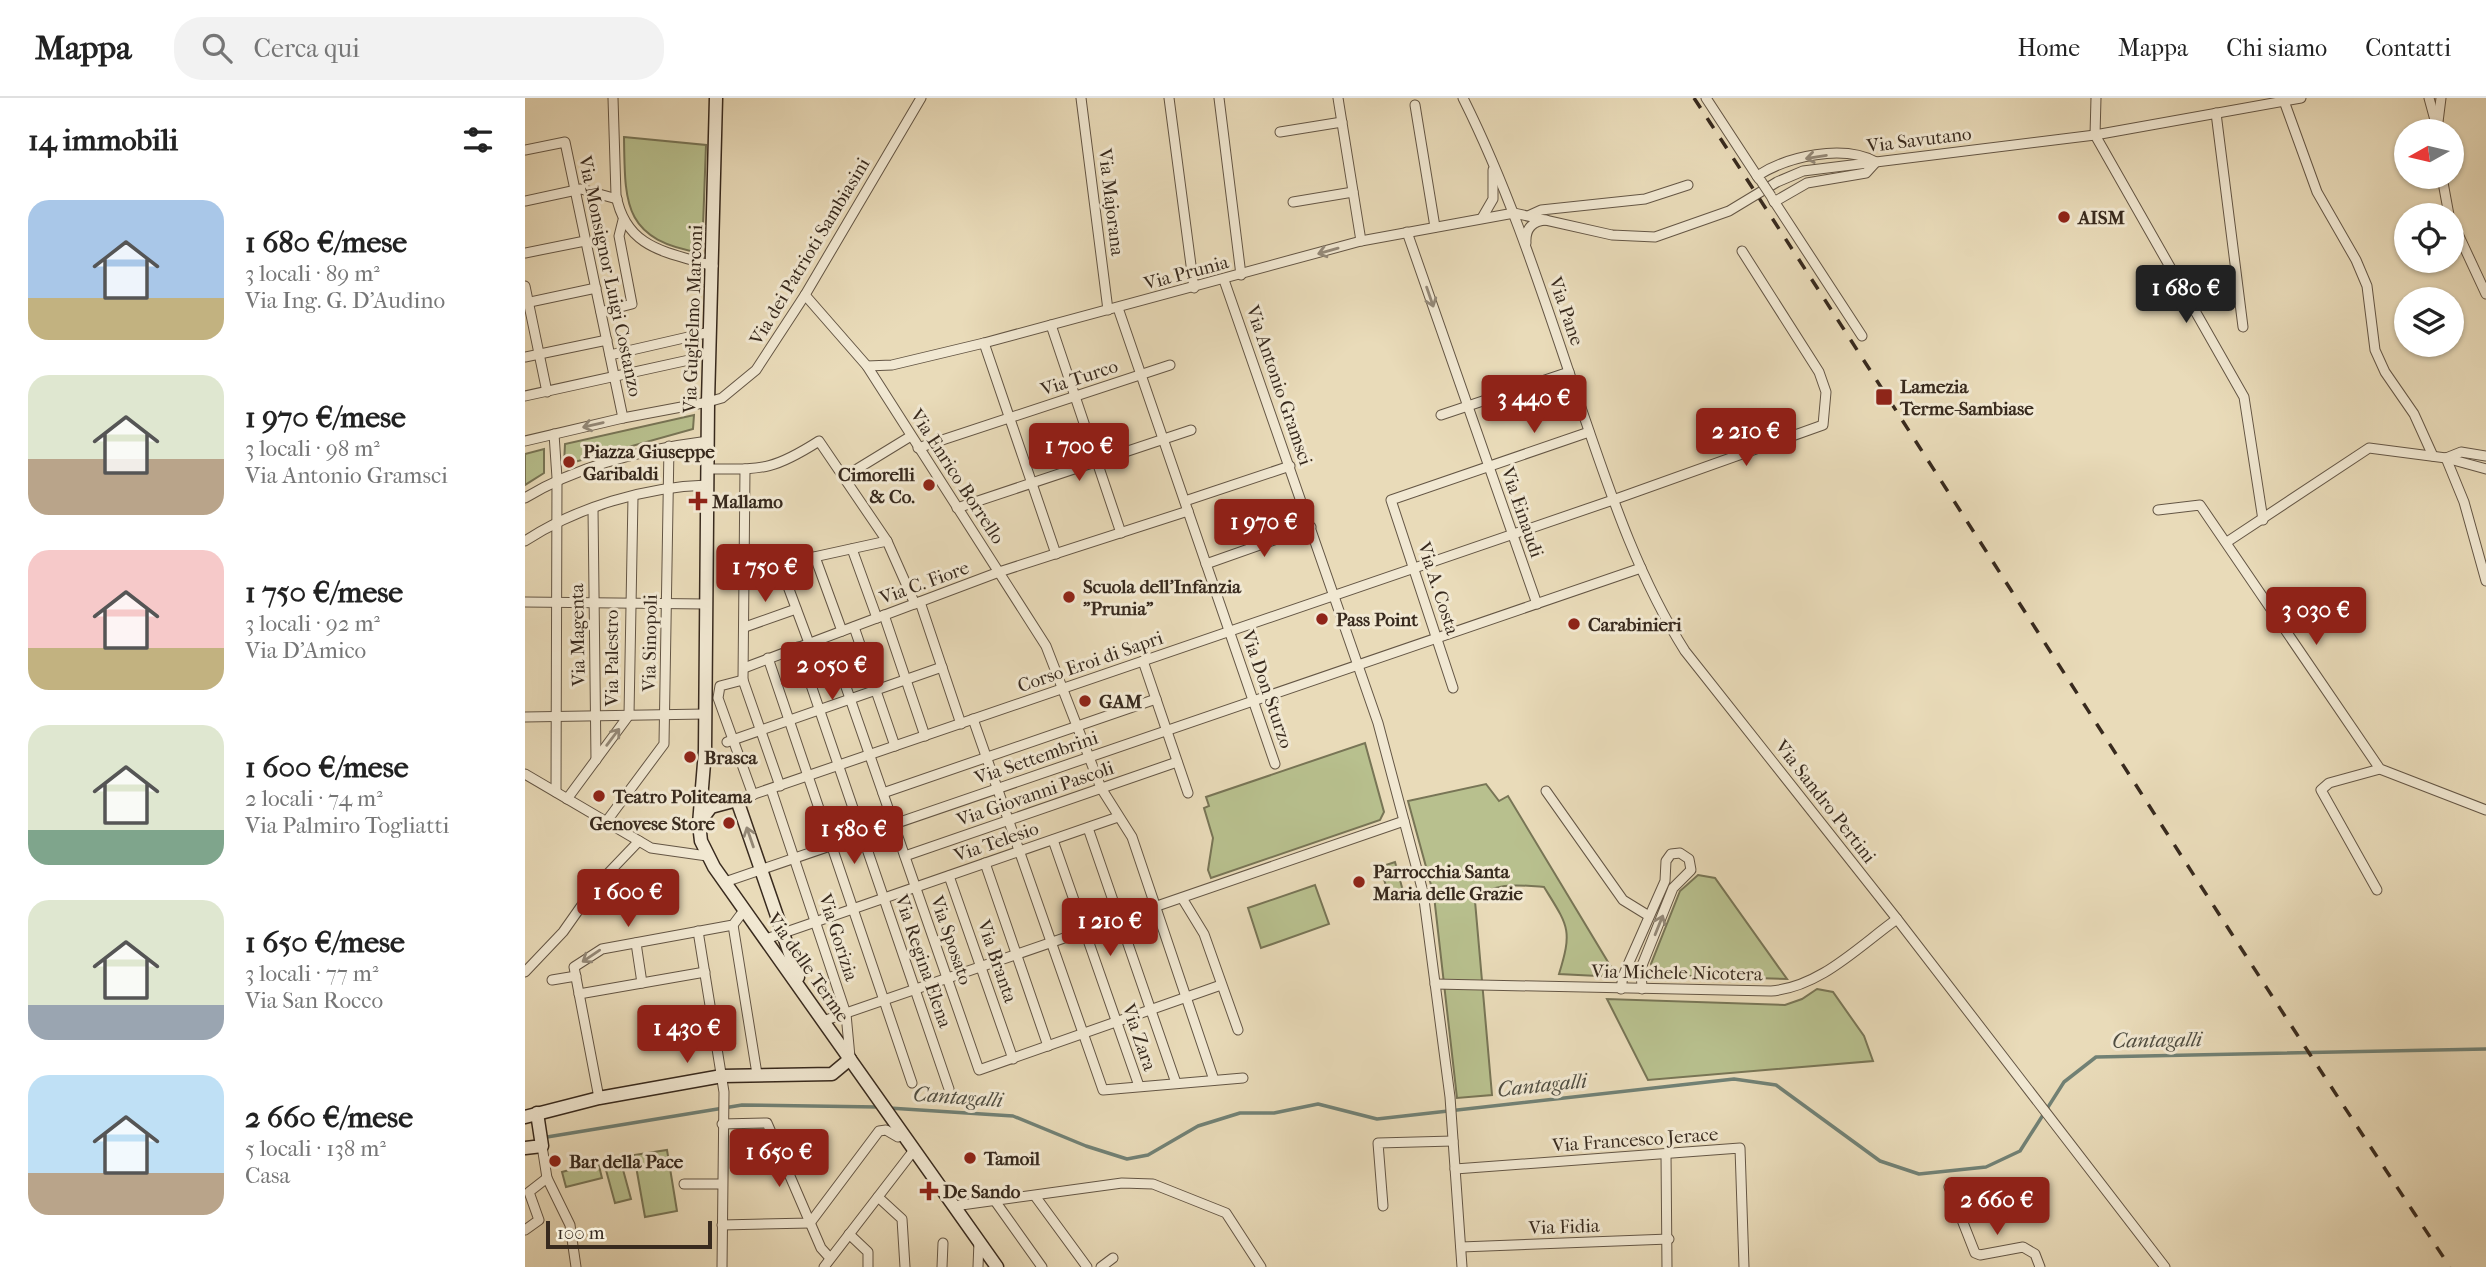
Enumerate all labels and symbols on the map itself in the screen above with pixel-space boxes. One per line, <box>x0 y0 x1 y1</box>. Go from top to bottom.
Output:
north arrow <box>2394 119 2464 189</box>
street label: Via Savutano <box>1864 123 1973 157</box>
street label: Via Majorana <box>1093 146 1129 257</box>
one-way arrow <box>1805 151 1828 164</box>
street label: Via Monsignor Luigi Costanzo <box>574 153 646 399</box>
street label: Via dei Patrioti Sambiasini <box>745 154 875 350</box>
place label: AISM <box>2077 207 2126 229</box>
marker: AISM <box>2056 209 2072 225</box>
street label: Via Guglielmo Marconi <box>679 224 707 415</box>
one-way arrow <box>1317 245 1339 258</box>
street label: Via Prunia <box>1141 251 1231 295</box>
pin: 1 680 € <box>2121 266 2251 325</box>
street label: Via Pane <box>1544 273 1588 349</box>
one-way arrow <box>1425 285 1437 307</box>
street label: Via Antonio Gramsci <box>1241 302 1317 469</box>
street label: Via Turco <box>1037 355 1121 401</box>
pin: 3 440 € <box>1469 376 1599 435</box>
place label: Lamezia Terme-Sambiase <box>1899 376 2034 420</box>
marker: Lamezia Terme-Sambiase <box>1874 387 1894 407</box>
street label: Via Enrico Borrello <box>905 404 1009 548</box>
pin: 2 210 € <box>1681 408 1811 468</box>
one-way arrow <box>582 419 605 432</box>
pin: 1 700 € <box>1014 424 1144 483</box>
place label: Piazza Giuseppe Garibaldi <box>583 441 715 485</box>
marker: Piazza Giuseppe Garibaldi <box>561 454 577 470</box>
street label: Via Einaudi <box>1496 463 1548 561</box>
place label: Cimorelli & Co. <box>838 464 915 508</box>
marker: Cimorelli & Co. <box>921 477 937 493</box>
place label: Mallamo <box>711 491 783 513</box>
marker: Mallamo <box>690 493 706 509</box>
pin: 1 970 € <box>1199 500 1329 559</box>
street label: Via A. Costa <box>1412 538 1463 638</box>
pin: 1 750 € <box>700 545 830 604</box>
street label: Via C. Fiore <box>876 557 972 610</box>
place label: Scuola dell'Infanzia "Prunia" <box>1083 576 1242 620</box>
street label: Via Magenta <box>566 583 590 688</box>
pin: 3 030 € <box>2251 588 2381 647</box>
marker: Scuola dell'Infanzia "Prunia" <box>1061 589 1077 605</box>
street label: Via Sinopoli <box>638 594 662 693</box>
street label: Via Palestro <box>601 609 623 707</box>
place label: Pass Point <box>1336 609 1418 631</box>
marker: Pass Point <box>1314 611 1330 627</box>
place label: Carabinieri <box>1588 614 1682 636</box>
marker: Carabinieri <box>1566 616 1582 632</box>
street label: Via Don Sturzo <box>1236 626 1298 752</box>
street label: Corso Eroi di Sapri <box>1015 627 1166 697</box>
pin: 2 050 € <box>767 642 897 702</box>
place label: GAM <box>1099 691 1143 713</box>
marker: GAM <box>1077 693 1093 709</box>
street label: Via Settembrini <box>971 726 1101 790</box>
one-way arrow <box>605 728 620 747</box>
street label: Via Sandro Pertini <box>1770 735 1880 868</box>
place label: Brasca <box>704 747 759 769</box>
marker: Brasca <box>682 749 698 765</box>
street label: Via Giovanni Pascoli <box>953 757 1117 831</box>
place label: Teatro Politeama <box>612 786 753 808</box>
marker: Teatro Politeama <box>591 788 607 804</box>
pin: 1 580 € <box>789 806 919 866</box>
place label: Genovese Store <box>589 813 716 835</box>
marker: Genovese Store <box>721 815 737 831</box>
street label: Via Telesio <box>950 817 1042 867</box>
one-way arrow <box>743 827 755 849</box>
place label: Parrocchia Santa Maria delle Grazie <box>1372 861 1523 905</box>
pin: 1 600 € <box>563 870 693 929</box>
marker: Parrocchia Santa Maria delle Grazie <box>1351 874 1367 890</box>
street label: Via Gorizia <box>813 890 863 984</box>
street label: Via Regina Elena <box>890 891 956 1031</box>
street label: Via Sposato <box>925 892 977 988</box>
pin: 1 210 € <box>1045 898 1175 958</box>
street label: Via delle Terme <box>762 908 854 1026</box>
one-way arrow <box>1653 914 1666 936</box>
street label: Via Branta <box>972 916 1022 1006</box>
one-way arrow <box>582 949 601 963</box>
street label: Via Michele Nicotera <box>1590 960 1763 985</box>
street label: Via Zara <box>1117 1000 1161 1074</box>
pin: 1 430 € <box>622 1006 752 1065</box>
water label: Cantagalli <box>2112 1027 2204 1053</box>
water label: Cantagalli <box>1496 1068 1590 1102</box>
water label: Cantagalli <box>912 1082 1006 1112</box>
street label: Via Francesco Jerace <box>1550 1123 1719 1157</box>
pin: 1 650 € <box>714 1130 844 1189</box>
place label: Tamoil <box>983 1148 1041 1170</box>
marker: Tamoil <box>962 1150 978 1166</box>
place label: Bar della Pace <box>569 1151 684 1173</box>
marker: Bar della Pace <box>547 1153 563 1169</box>
pin: 2 660 € <box>1932 1178 2062 1237</box>
place label: De Sando <box>943 1181 1021 1203</box>
marker: De Sando <box>921 1183 937 1199</box>
street label: Via Fidia <box>1527 1215 1600 1239</box>
scale bar <box>546 1218 712 1250</box>

